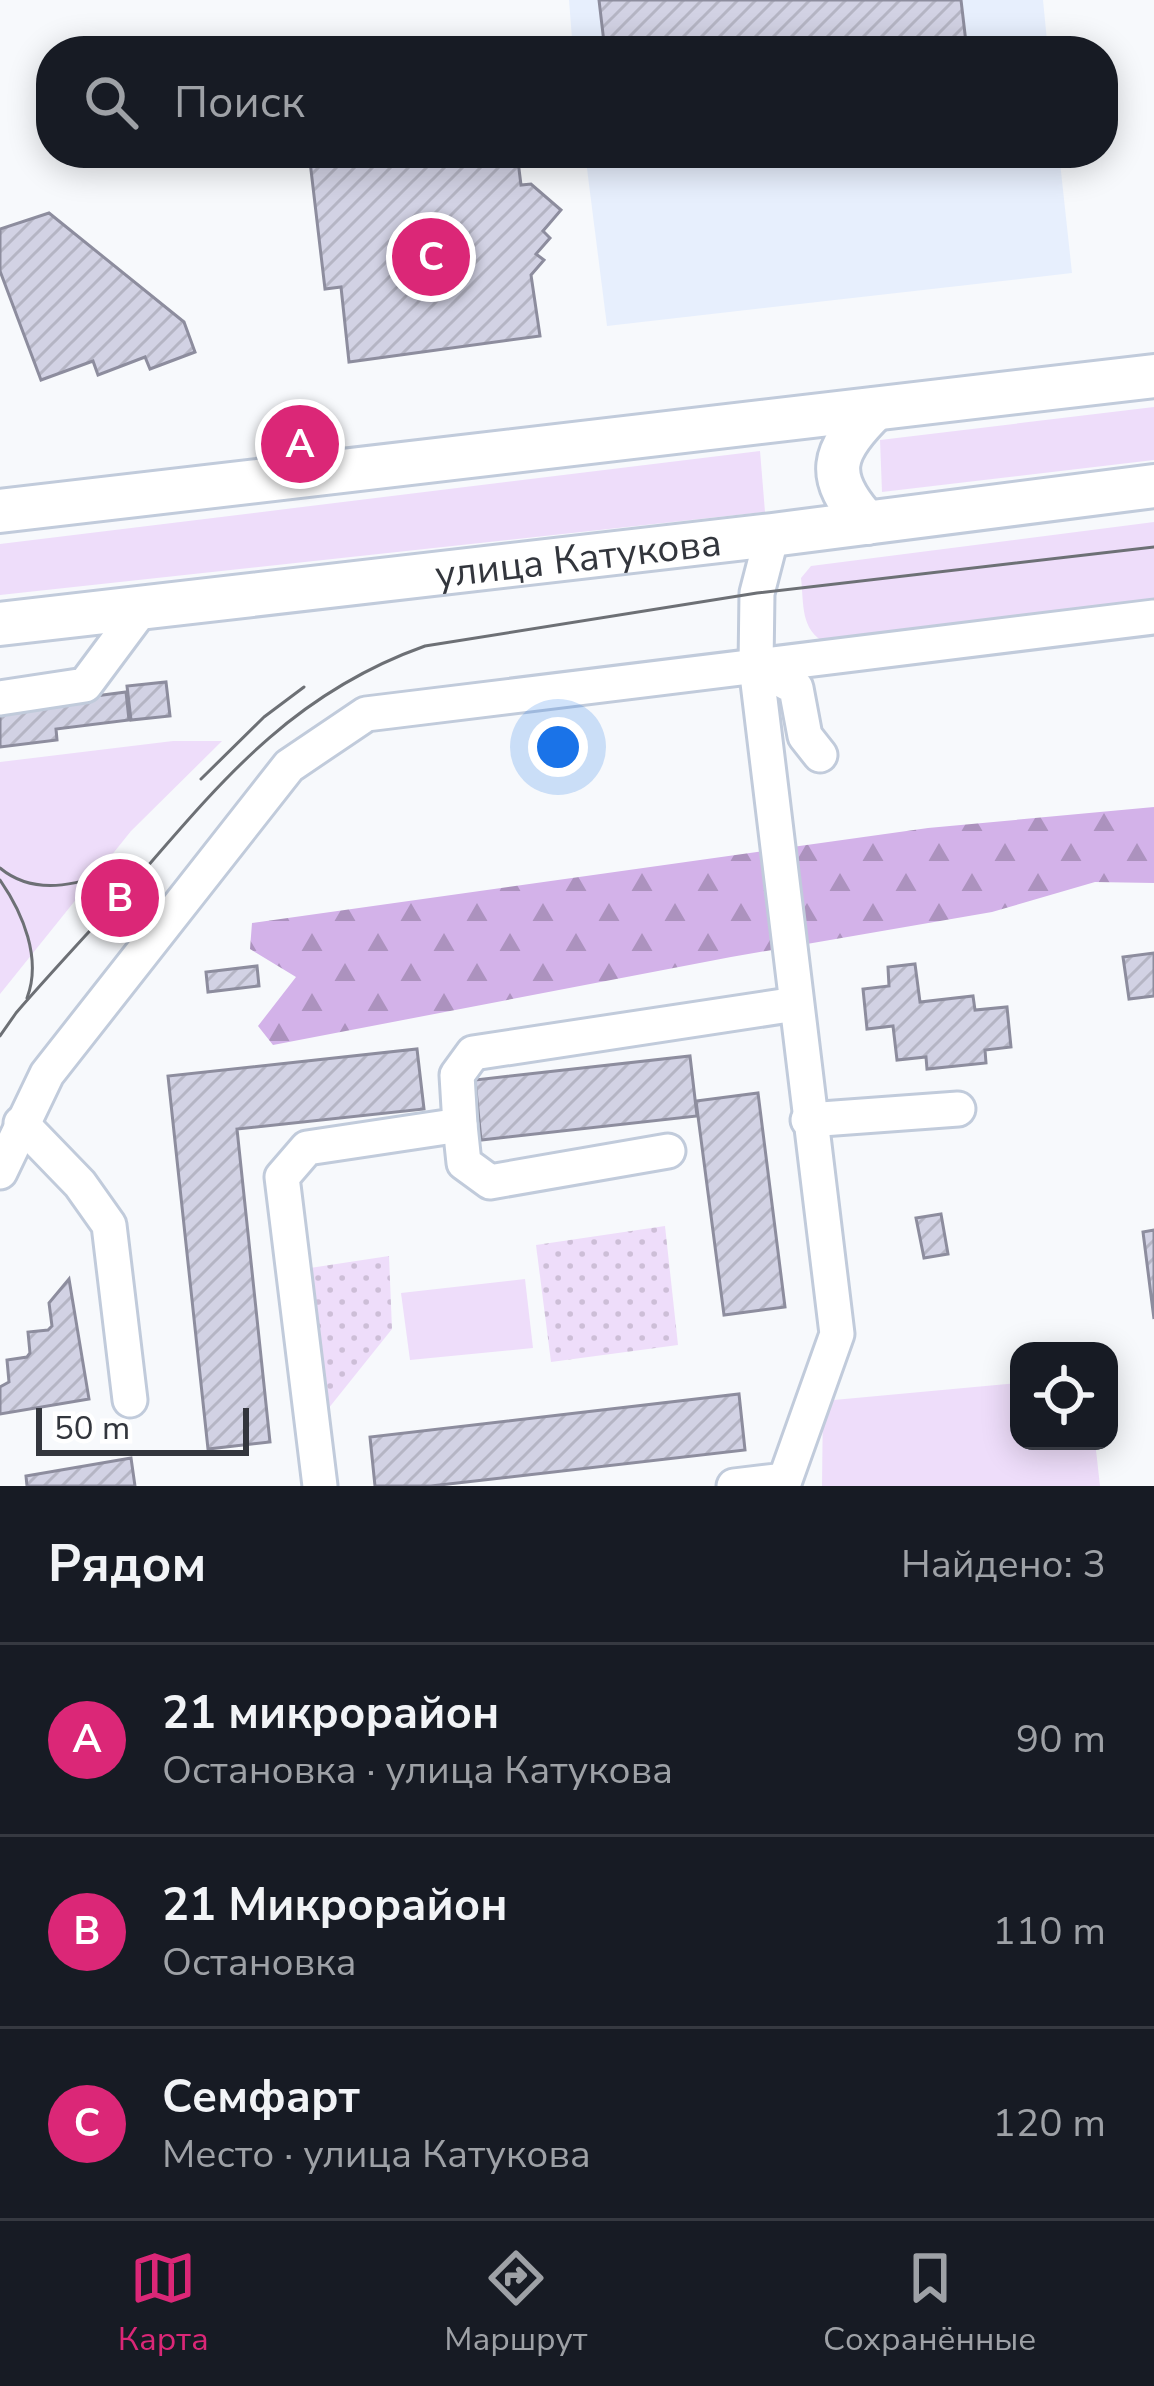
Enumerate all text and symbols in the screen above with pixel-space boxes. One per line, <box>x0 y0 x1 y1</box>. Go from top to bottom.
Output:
search box <box>36 36 1118 168</box>
icon: search <box>78 69 144 135</box>
text: Поиск <box>174 72 305 133</box>
pin: C <box>392 212 470 302</box>
pin: A <box>261 399 339 489</box>
street label: улица Катукова <box>432 516 724 602</box>
your location <box>528 717 588 777</box>
pin: B <box>81 853 159 943</box>
map controls <box>1010 1342 1118 1450</box>
button: locate <box>1010 1342 1118 1450</box>
scale bar <box>36 1402 249 1455</box>
text: 50 m <box>54 1406 130 1451</box>
text: Рядом <box>48 1529 206 1599</box>
text: Найдено: 3 <box>901 1538 1106 1591</box>
text: 21 микрорайон <box>162 1683 499 1744</box>
text: A <box>72 1713 102 1766</box>
text: 90 m <box>1016 1713 1106 1766</box>
text: Остановка · улица Катукова <box>162 1744 673 1797</box>
text: 21 Микрорайон <box>162 1875 508 1936</box>
text: B <box>74 1905 100 1958</box>
text: 110 m <box>992 1905 1106 1958</box>
text: Остановка <box>162 1936 357 1989</box>
text: Семфарт <box>162 2067 360 2128</box>
text: C <box>74 2097 100 2150</box>
text: 120 m <box>992 2097 1106 2150</box>
text: Место · улица Катукова <box>162 2128 591 2181</box>
tab: Карта <box>118 2245 209 2362</box>
tab: Маршрут <box>444 2245 588 2362</box>
tab: Сохранённые <box>823 2245 1036 2362</box>

